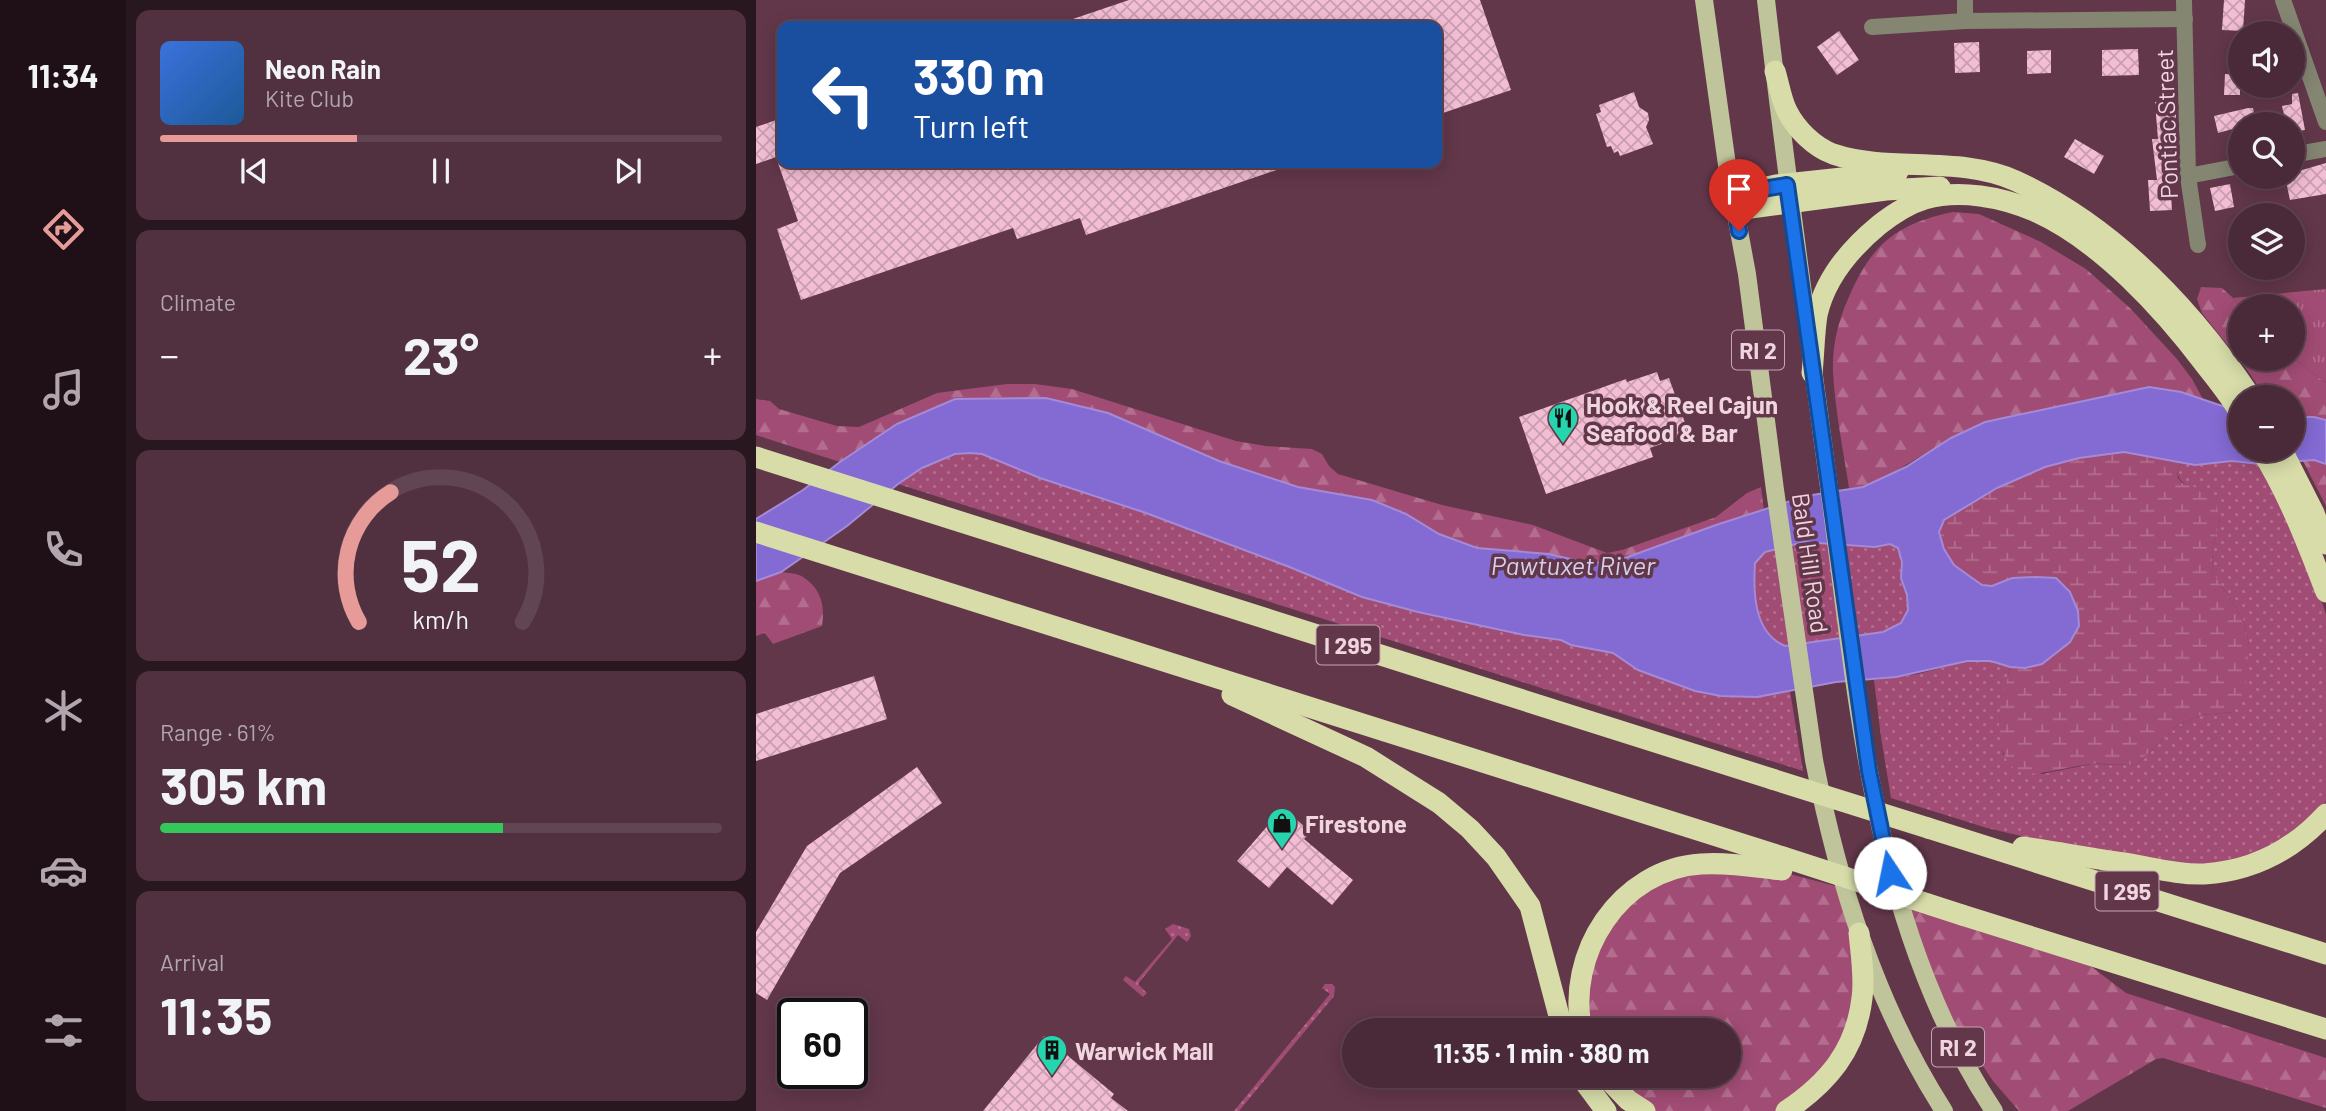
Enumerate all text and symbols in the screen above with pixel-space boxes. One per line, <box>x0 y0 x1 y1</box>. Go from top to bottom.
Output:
map controls <box>2228 21 2305 462</box>
button: sound <box>2228 21 2305 98</box>
text: 330 m <box>913 46 1045 105</box>
icon: left <box>798 49 889 140</box>
street label: Pontiac Street <box>2149 49 2183 199</box>
text: Neon Rain <box>265 53 381 84</box>
text: 11:34 <box>27 56 99 94</box>
text: Kite Club <box>265 84 354 112</box>
text: Turn left <box>913 106 1030 144</box>
button: search <box>2228 112 2305 189</box>
icon: previous <box>235 152 273 190</box>
icon: pause <box>422 152 460 190</box>
icon: next <box>609 152 647 190</box>
pin <box>1709 159 1769 231</box>
icon: arrive <box>1720 170 1758 208</box>
button: layers <box>2228 203 2305 280</box>
icon: directions <box>39 205 88 254</box>
text: Climate <box>160 288 236 316</box>
button: + <box>2228 294 2305 371</box>
text: 23° <box>403 323 479 385</box>
road number: RI 2 <box>1732 330 1784 370</box>
text: − <box>160 331 179 377</box>
text: + <box>703 331 722 377</box>
icon: music <box>39 365 88 414</box>
button: − <box>2228 385 2305 462</box>
place label: Hook & Reel Cajun Seafood & Bar <box>1586 390 1778 447</box>
restaurant icon: Hook & Reel Cajun Seafood & Bar <box>1546 401 1580 445</box>
street label: Bald Hill Road <box>1787 491 1835 635</box>
text: 52 <box>401 519 481 607</box>
icon: phone <box>39 525 88 574</box>
water label: Pawtuxet River <box>1491 549 1656 580</box>
text: km/h <box>413 603 469 633</box>
road number: I 295 <box>1316 625 1380 664</box>
icon: climate <box>39 686 88 735</box>
text: Range · 61% <box>160 718 276 746</box>
text: 305 km <box>160 753 327 815</box>
shop icon: Firestone <box>1265 806 1299 850</box>
place label: Firestone <box>1305 809 1407 838</box>
position arrow <box>1853 836 1927 910</box>
icon: car <box>39 846 88 895</box>
road number: I 295 <box>2096 872 2158 911</box>
text: Arrival <box>160 948 224 976</box>
text: 11:35 <box>160 983 272 1045</box>
speed limit sign: 60 <box>777 998 868 1089</box>
icon: filters <box>39 1006 88 1055</box>
road number: RI 2 <box>1932 1028 1984 1066</box>
building icon: Warwick Mall <box>1035 1033 1069 1077</box>
place label: Warwick Mall <box>1075 1036 1214 1065</box>
text: 11:35 · 1 min · 380 m <box>1434 1037 1649 1068</box>

